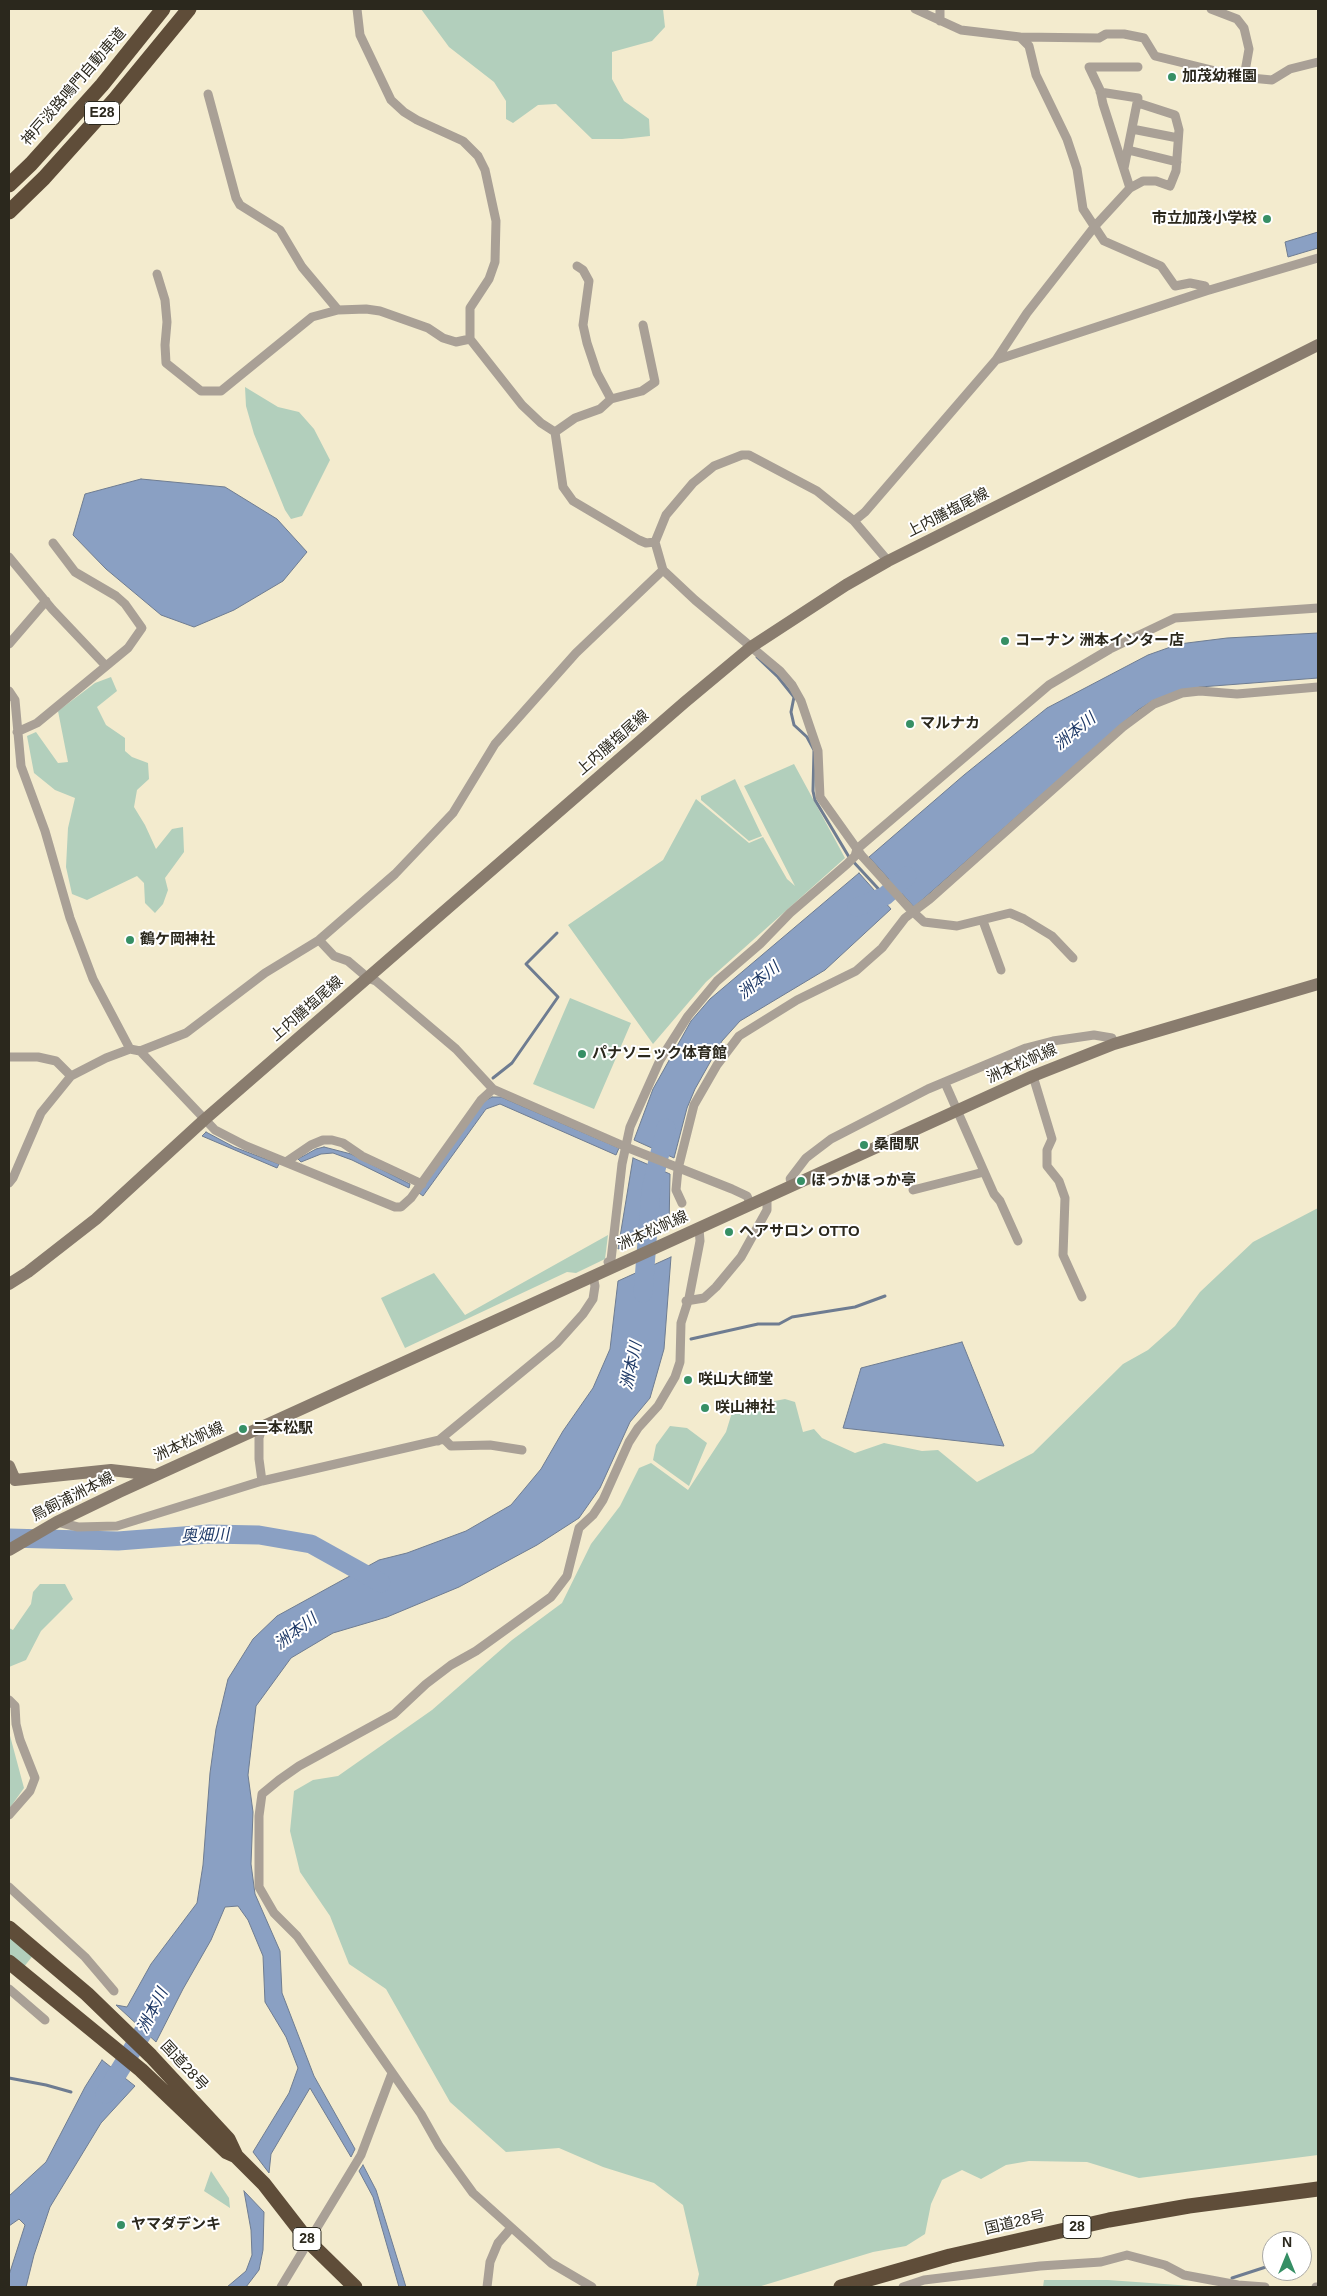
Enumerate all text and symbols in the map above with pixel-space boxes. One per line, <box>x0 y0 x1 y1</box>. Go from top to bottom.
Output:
street label: 神戸淡路鳴門自動車道 <box>18 24 130 150</box>
place label: 加茂幼稚園 <box>1182 68 1257 86</box>
marker: 加茂幼稚園 <box>1166 71 1178 83</box>
road number: E28 <box>84 102 120 125</box>
place label: 市立加茂小学校 <box>1152 210 1257 228</box>
marker: 市立加茂小学校 <box>1261 213 1273 225</box>
street label: 上内膳塩尾線 <box>904 485 992 541</box>
place label: コーナン 洲本インター店 <box>1015 632 1184 650</box>
marker: コーナン 洲本インター店 <box>999 635 1011 647</box>
street label: 上内膳塩尾線 <box>573 707 653 779</box>
water label: 洲本川 <box>1050 709 1100 755</box>
place label: マルナカ <box>920 715 980 733</box>
marker: マルナカ <box>904 718 916 730</box>
place label: 鶴ケ岡神社 <box>140 931 215 949</box>
marker: 鶴ケ岡神社 <box>124 934 136 946</box>
water label: 洲本川 <box>734 958 784 1004</box>
street label: 上内膳塩尾線 <box>267 973 347 1045</box>
street label: 洲本松帆線 <box>984 1041 1060 1087</box>
place label: パナソニック体育館 <box>592 1045 727 1063</box>
marker: パナソニック体育館 <box>576 1048 588 1060</box>
place label: 桑間駅 <box>874 1136 919 1154</box>
marker: 桑間駅 <box>858 1139 870 1151</box>
place label: ほっかほっか亭 <box>811 1172 916 1190</box>
marker: ほっかほっか亭 <box>795 1175 807 1187</box>
street label: 洲本松帆線 <box>615 1208 691 1254</box>
place label: ヘアサロン OTTO <box>739 1223 860 1241</box>
marker: ヘアサロン OTTO <box>723 1226 735 1238</box>
water label: 洲本川 <box>618 1341 646 1391</box>
place label: 咲山大師堂 <box>698 1371 773 1389</box>
marker: 咲山大師堂 <box>682 1374 694 1386</box>
place label: 咲山神社 <box>715 1399 775 1417</box>
marker: 咲山神社 <box>699 1402 711 1414</box>
street label: 洲本松帆線 <box>151 1419 227 1465</box>
place label: 二本松駅 <box>253 1420 313 1438</box>
marker: 二本松駅 <box>237 1423 249 1435</box>
street label: 鳥飼浦洲本線 <box>29 1469 117 1525</box>
water label: 奥畑川 <box>181 1526 229 1546</box>
water label: 洲本川 <box>271 1610 321 1654</box>
water label: 洲本川 <box>134 1985 172 2037</box>
street label: 国道28号 <box>156 2037 212 2095</box>
street label: 国道28号 <box>983 2207 1047 2239</box>
place label: ヤマダデンキ <box>131 2216 221 2234</box>
road number: 28 <box>1063 2216 1091 2238</box>
marker: ヤマダデンキ <box>115 2219 127 2231</box>
road number: 28 <box>293 2228 321 2250</box>
north arrow <box>1262 2231 1312 2281</box>
text: N <box>1282 2234 1292 2250</box>

